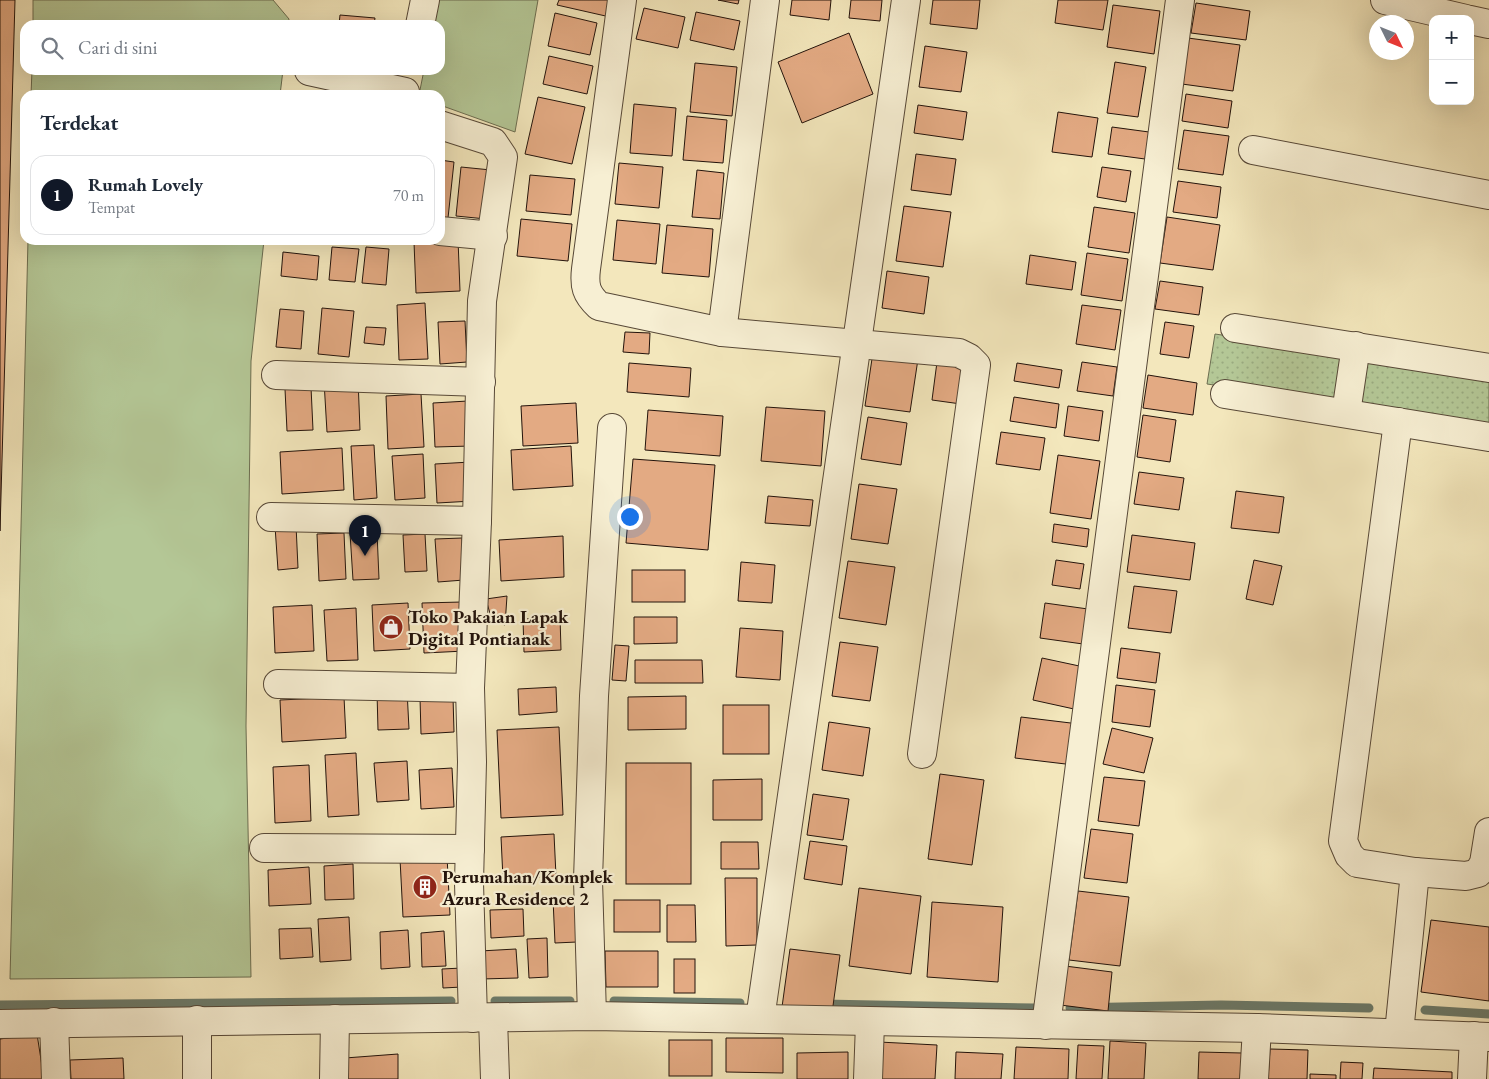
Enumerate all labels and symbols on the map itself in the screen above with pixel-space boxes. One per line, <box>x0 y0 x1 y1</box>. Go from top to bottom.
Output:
north arrow <box>1369 15 1414 60</box>
your location <box>617 504 643 530</box>
pin: 1 <box>349 515 381 556</box>
place label: Toko Pakaian Lapak Digital Pontianak <box>408 604 569 651</box>
shop icon: Toko Pakaian Lapak Digital Pontianak <box>378 614 404 640</box>
place label: Perumahan/Komplek Azura Residence 2 <box>441 864 614 911</box>
building icon: Perumahan/Komplek Azura Residence 2 <box>412 874 438 900</box>

